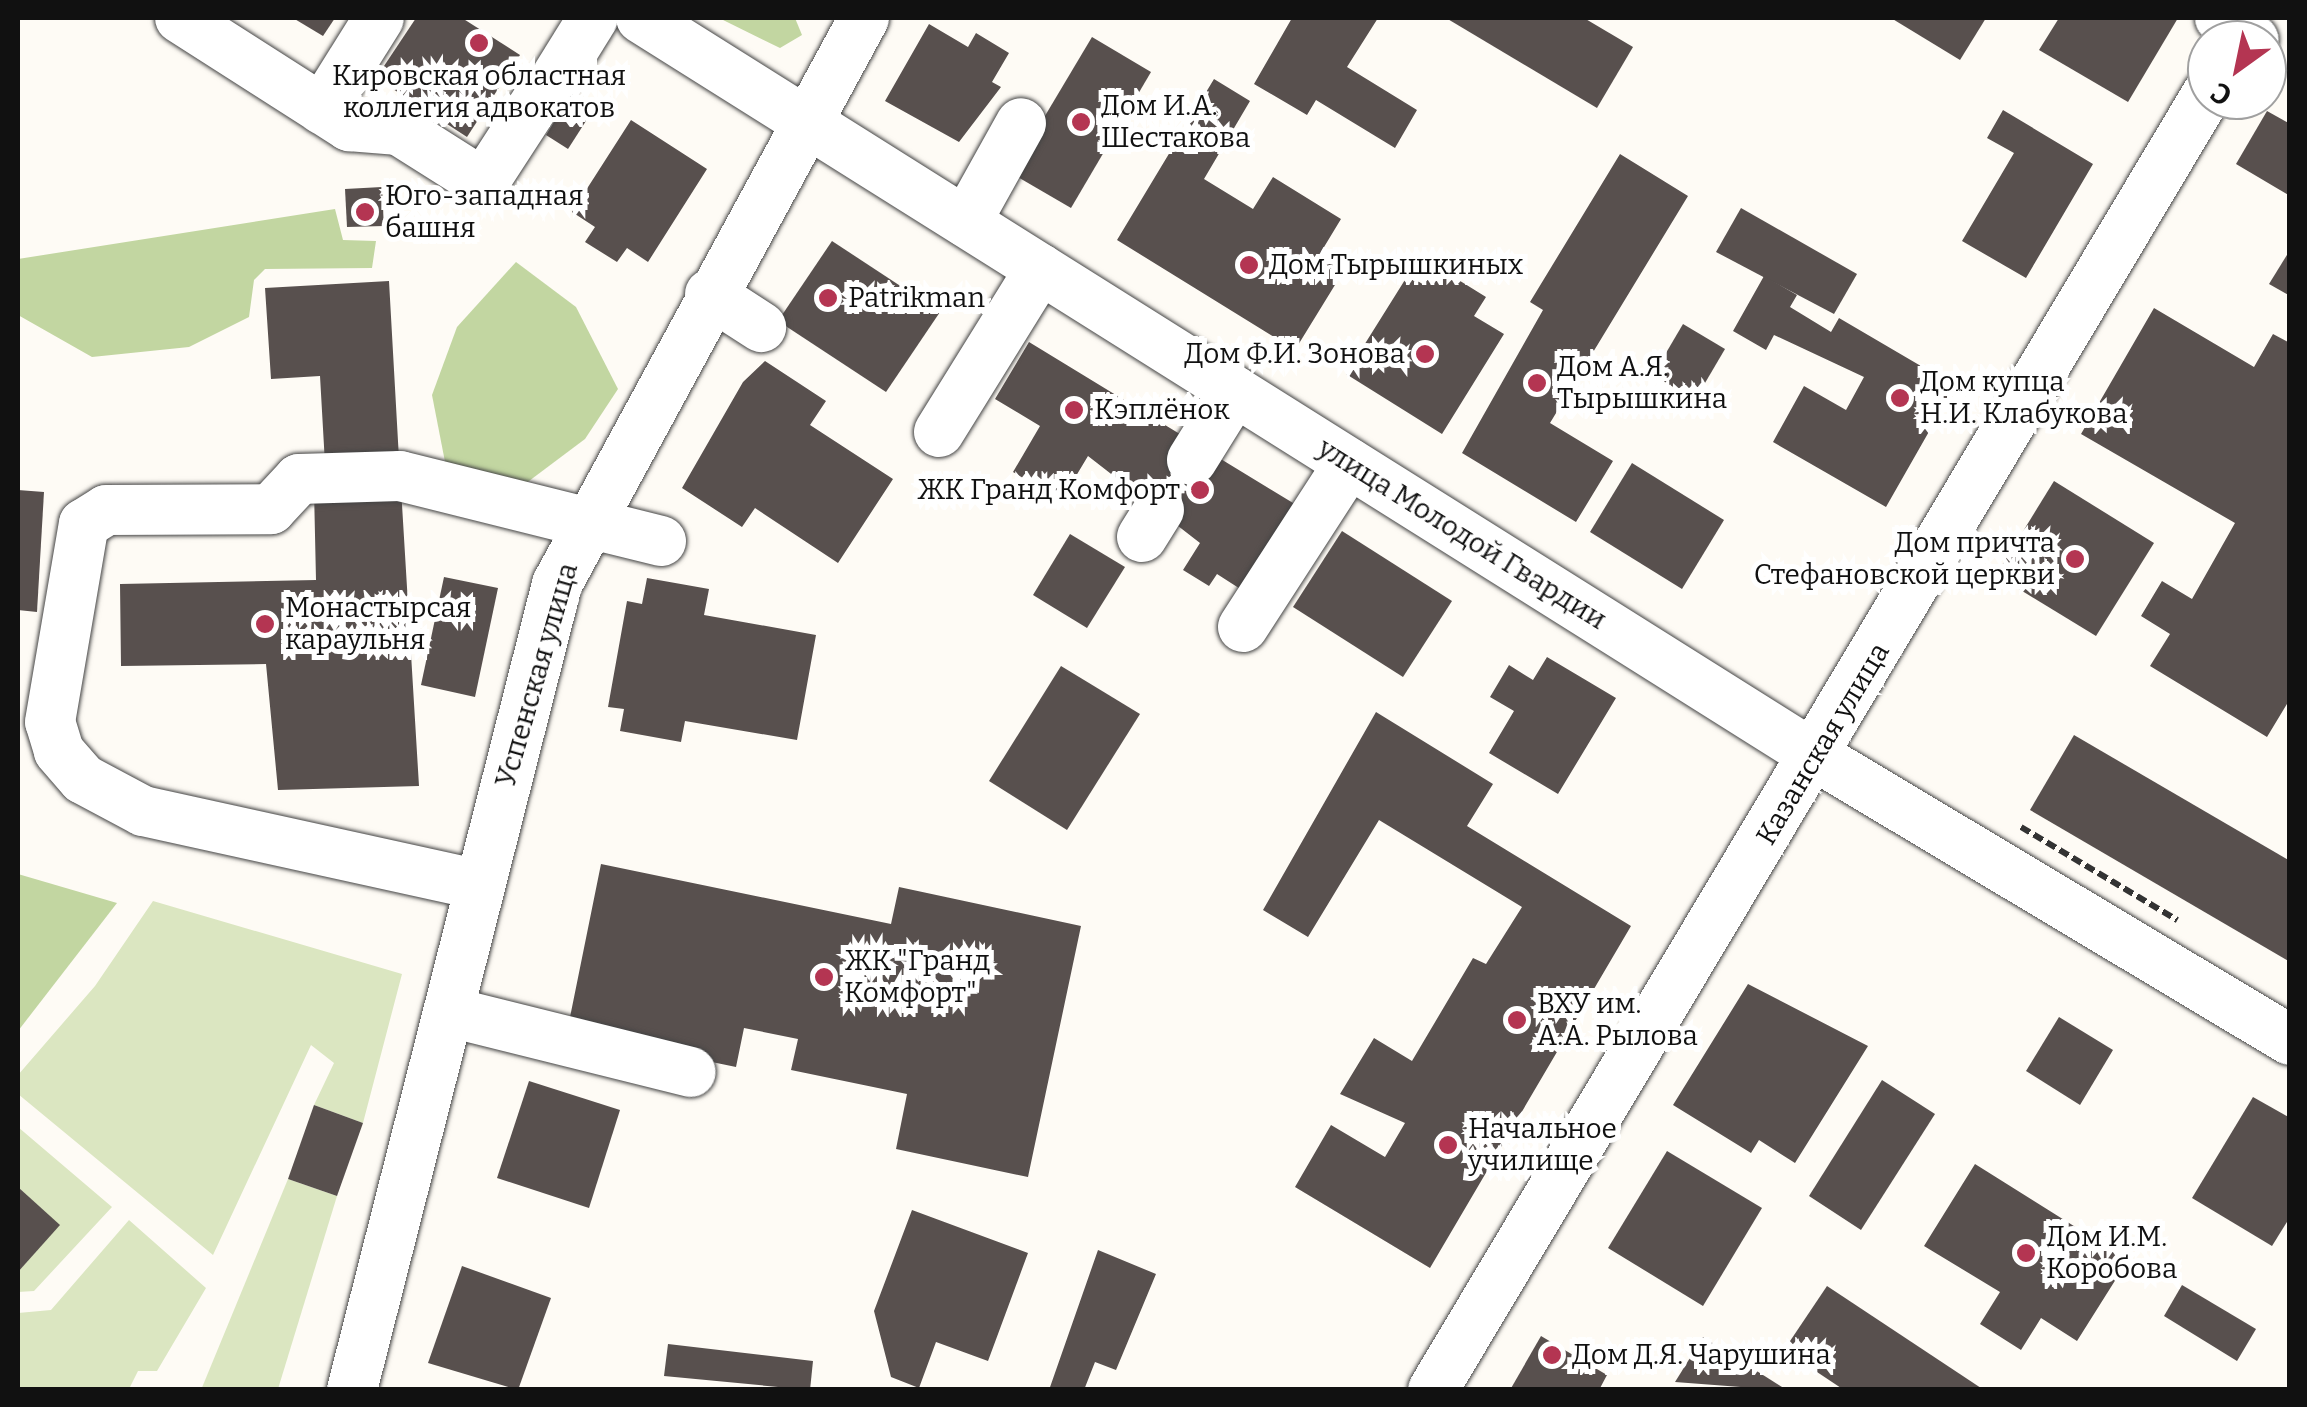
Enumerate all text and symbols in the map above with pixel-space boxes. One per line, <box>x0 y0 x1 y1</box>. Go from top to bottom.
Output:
north arrow <box>2187 20 2287 120</box>
marker: Кировская областная коллегия адвокатов <box>468 32 490 54</box>
place label: Кировская областная коллегия адвокатов <box>332 59 626 125</box>
text: С <box>2205 75 2238 113</box>
place label: Дом И.А. Шестакова <box>1101 89 1250 155</box>
marker: Дом И.А. Шестакова <box>1070 111 1092 133</box>
place label: Юго-западная башня <box>385 179 584 245</box>
marker: Юго-западная башня <box>354 201 376 223</box>
place label: Дом Тырышкиных <box>1269 248 1523 282</box>
marker: Дом Тырышкиных <box>1238 254 1260 276</box>
place label: Patrikman <box>848 281 985 315</box>
marker: Patrikman <box>817 287 839 309</box>
place label: Дом Ф.И. Зонова <box>1184 337 1405 371</box>
marker: Дом Ф.И. Зонова <box>1414 343 1436 365</box>
place label: Дом А.Я. Тырышкина <box>1557 350 1727 416</box>
place label: Дом купца Н.И. Клабукова <box>1920 365 2128 431</box>
marker: Дом А.Я. Тырышкина <box>1526 372 1548 394</box>
marker: Дом купца Н.И. Клабукова <box>1889 387 1911 409</box>
place label: Кэплёнок <box>1094 393 1230 427</box>
marker: Кэплёнок <box>1063 399 1085 421</box>
street label: улица Молодой Гвардии <box>1312 431 1612 637</box>
place label: ЖК Гранд Комфорт <box>917 473 1180 507</box>
marker: ЖК Гранд Комфорт <box>1189 479 1211 501</box>
place label: Дом причта Стефановской церкви <box>1754 526 2055 592</box>
marker: Дом причта Стефановской церкви <box>2064 548 2086 570</box>
street label: Успенская улица <box>489 559 585 791</box>
place label: Монастырсая караульня <box>285 591 471 657</box>
marker: Монастырсая караульня <box>254 613 276 635</box>
street label: Казанская улица <box>1749 637 1897 851</box>
place label: ЖК "Гранд Комфорт" <box>844 944 990 1010</box>
marker: ЖК "Гранд Комфорт" <box>813 966 835 988</box>
place label: ВХУ им. А.А. Рылова <box>1537 987 1698 1053</box>
marker: ВХУ им. А.А. Рылова <box>1506 1009 1528 1031</box>
place label: Начальное училище <box>1468 1112 1617 1178</box>
marker: Начальное училище <box>1437 1134 1459 1156</box>
place label: Дом И.М. Коробова <box>2046 1220 2177 1286</box>
marker: Дом И.М. Коробова <box>2015 1242 2037 1264</box>
place label: Дом Д.Я. Чарушина <box>1572 1338 1831 1372</box>
marker: Дом Д.Я. Чарушина <box>1541 1344 1563 1366</box>

